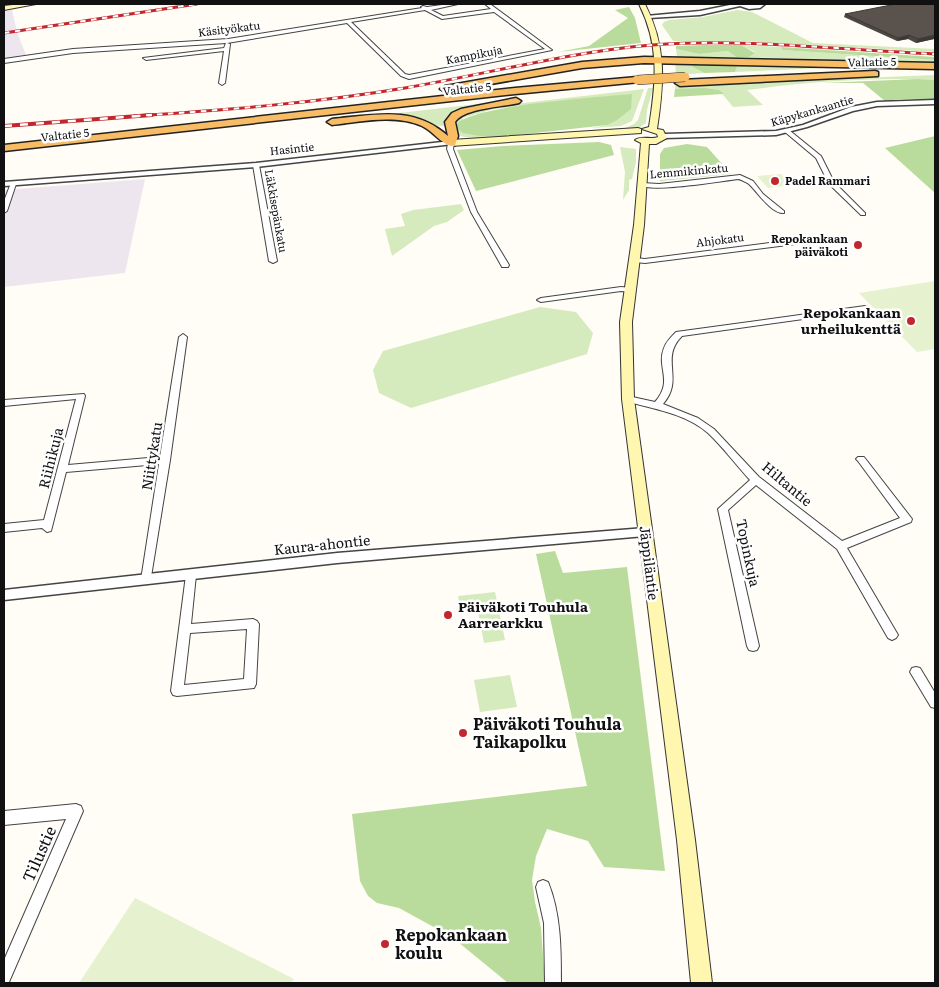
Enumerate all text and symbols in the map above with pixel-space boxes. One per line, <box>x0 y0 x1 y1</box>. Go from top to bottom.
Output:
street label: Käsityökatu <box>197 16 261 40</box>
street label: Kampikuja <box>444 41 504 67</box>
street label: Valtatie 5 <box>848 53 897 69</box>
street label: Valtatie 5 <box>442 77 492 98</box>
street label: Käpykankaantie <box>768 90 855 130</box>
street label: Valtatie 5 <box>40 123 90 144</box>
street label: Hasintie <box>269 138 315 158</box>
street label: Lemmikinkatu <box>649 159 729 181</box>
street label: Läkkisepänkatu <box>262 168 292 254</box>
place label: Padel Rammari <box>785 172 870 188</box>
marker: Padel Rammari <box>769 175 781 187</box>
street label: Ahjokatu <box>695 228 745 250</box>
place label: Repokankaan päiväkoti <box>771 230 848 259</box>
marker: Repokankaan päiväkoti <box>852 239 864 251</box>
place label: Repokankaan urheilukenttä <box>801 302 902 338</box>
marker: Repokankaan urheilukenttä <box>905 315 917 327</box>
street label: Niittykatu <box>136 420 166 492</box>
street label: Riihikuja <box>33 425 67 490</box>
street label: Hiltantie <box>758 456 817 510</box>
street label: Topinkuja <box>732 517 766 589</box>
street label: Jäppiläntie <box>635 524 664 601</box>
street label: Kaura-ahontie <box>273 529 371 559</box>
place label: Päiväkoti Touhula Aarrearkku <box>458 596 589 632</box>
marker: Päiväkoti Touhula Aarrearkku <box>442 609 454 621</box>
place label: Päiväkoti Touhula Taikapolku <box>473 711 622 753</box>
marker: Päiväkoti Touhula Taikapolku <box>457 727 469 739</box>
street label: Tilustie <box>15 822 61 886</box>
place label: Repokankaan koulu <box>395 922 507 964</box>
marker: Repokankaan koulu <box>379 938 391 950</box>

